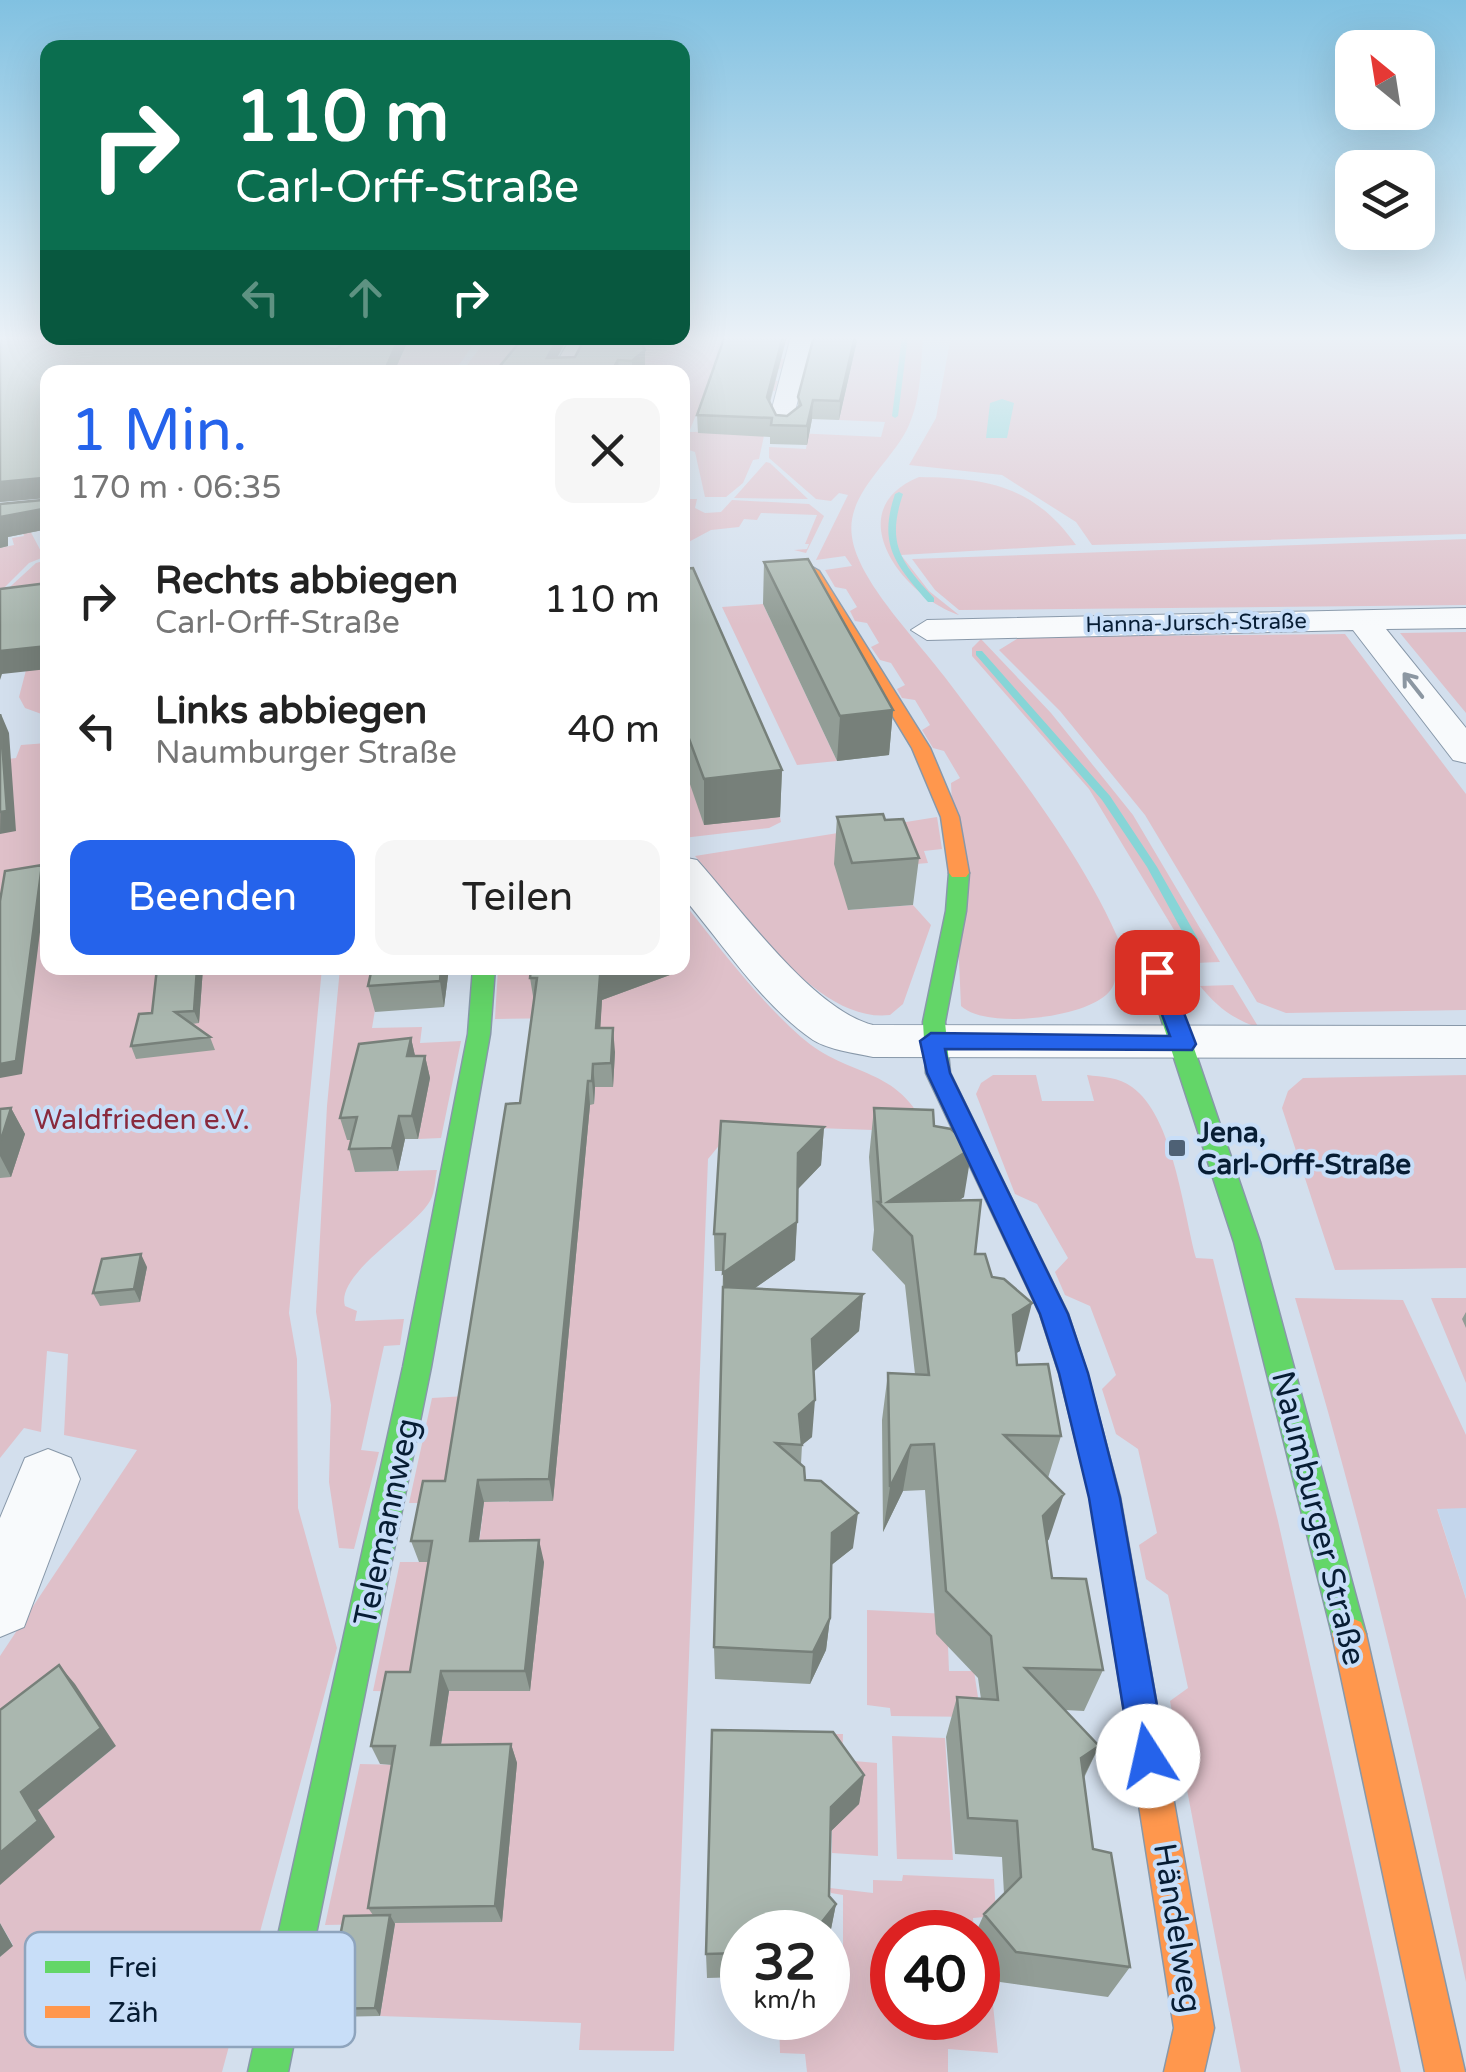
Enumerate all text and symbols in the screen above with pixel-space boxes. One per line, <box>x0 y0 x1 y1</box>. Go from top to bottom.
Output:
north arrow <box>1335 30 1435 130</box>
map controls <box>1335 30 1435 250</box>
text: 110 m <box>235 76 449 160</box>
icon: right <box>70 80 200 210</box>
button: layers <box>1335 150 1435 250</box>
text: Carl-Orff-Straße <box>235 161 579 215</box>
icon: left <box>233 270 288 325</box>
icon: ahead <box>338 270 393 325</box>
icon: right <box>443 270 498 325</box>
text: 1 Min. <box>70 395 248 467</box>
button: close <box>555 398 660 503</box>
text: 170 m · 06:35 <box>70 469 282 507</box>
text: Rechts abbiegen <box>155 558 458 604</box>
icon: right <box>70 573 125 628</box>
text: 110 m <box>544 577 660 623</box>
text: Carl-Orff-Straße <box>155 604 400 642</box>
street label: Hanna-Jursch-Straße <box>1085 608 1307 638</box>
one-way arrow <box>1403 673 1425 699</box>
text: Links abbiegen <box>155 688 427 734</box>
icon: left <box>70 703 125 758</box>
text: 40 m <box>568 707 660 753</box>
text: Naumburger Straße <box>155 734 457 772</box>
button: Beenden <box>70 840 355 955</box>
button: Teilen <box>375 840 660 955</box>
pin <box>1115 930 1200 1015</box>
icon: arrive <box>1130 945 1185 1000</box>
park label: Waldfrieden e.V. <box>34 1103 250 1137</box>
place label: Jena, Carl-Orff-Straße <box>1196 1116 1411 1182</box>
marker: Jena, Carl-Orff-Straße <box>1166 1137 1188 1159</box>
street label: Naumburger Straße <box>1263 1367 1373 1669</box>
street label: Telemannweg <box>346 1415 428 1629</box>
position arrow <box>1096 1704 1200 1808</box>
street label: Händelweg <box>1145 1841 1209 2016</box>
speed limit sign: 40 <box>870 1910 1000 2040</box>
legend <box>25 1932 355 2047</box>
text: 32 <box>754 1933 816 1993</box>
text: Frei <box>108 1951 157 1985</box>
text: km/h <box>754 1985 816 2015</box>
text: Zäh <box>108 1996 159 2030</box>

